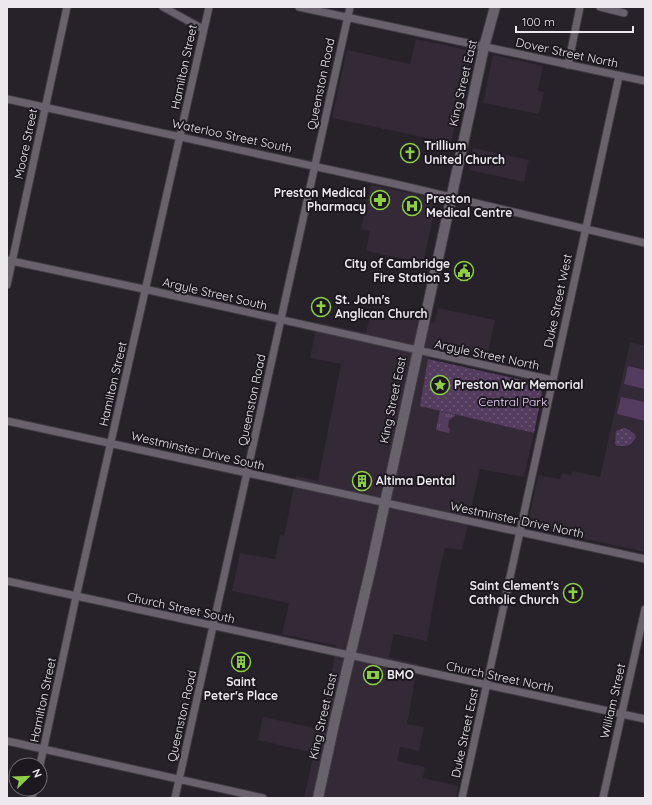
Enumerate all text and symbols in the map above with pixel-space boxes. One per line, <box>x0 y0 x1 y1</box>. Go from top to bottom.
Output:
scale bar <box>516 8 633 34</box>
text: 100 m <box>522 14 555 29</box>
street label: Hamilton Street <box>167 23 200 111</box>
street label: Dover Street North <box>514 34 620 71</box>
street label: Queenston Road <box>303 37 338 131</box>
street label: King Street East <box>445 38 480 128</box>
street label: Moore Street <box>11 107 40 180</box>
street label: Waterloo Street South <box>171 115 294 156</box>
place label: Trillium United Church <box>424 138 505 167</box>
church icon: Trillium United Church <box>399 142 421 164</box>
place label: Preston Medical Pharmacy <box>274 185 366 214</box>
pharmacy icon: Preston Medical Pharmacy <box>369 189 391 211</box>
place label: Preston Medical Centre <box>426 191 512 220</box>
hospital icon: Preston Medical Centre <box>401 195 423 217</box>
street label: Duke Street West <box>540 253 575 349</box>
place label: City of Cambridge Fire Station 3 <box>345 256 450 285</box>
public building icon: City of Cambridge Fire Station 3 <box>453 260 475 282</box>
street label: Argyle Street South <box>161 274 269 313</box>
place label: St. John's Anglican Church <box>335 292 428 321</box>
church icon: St. John's Anglican Church <box>310 296 332 318</box>
street label: Argyle Street North <box>433 336 541 373</box>
street label: Hamilton Street <box>95 340 130 428</box>
street label: Queenston Road <box>234 353 269 447</box>
street label: King Street East <box>376 355 409 445</box>
place icon: Preston War Memorial <box>429 374 451 396</box>
place label: Preston War Memorial <box>454 377 583 392</box>
park label: Central Park <box>479 394 547 409</box>
street label: Westminster Drive South <box>130 428 266 473</box>
building icon: Altima Dental <box>351 470 373 492</box>
place label: Altima Dental <box>376 473 455 488</box>
street label: Westminster Drive North <box>449 498 585 541</box>
place label: Saint Clement's Catholic Church <box>469 578 559 607</box>
church icon: Saint Clement's Catholic Church <box>562 582 584 604</box>
street label: Church Street South <box>126 589 236 626</box>
building icon: Saint Peter's Place <box>230 651 252 673</box>
street label: Hamilton Street <box>26 656 59 744</box>
street label: Church Street North <box>445 658 555 695</box>
street label: William Street <box>597 662 628 740</box>
bank icon: BMO <box>362 664 384 686</box>
place label: BMO <box>387 667 414 682</box>
street label: Queenston Road <box>164 669 199 763</box>
street label: King Street East <box>305 671 340 761</box>
place label: Saint Peter's Place <box>204 674 278 703</box>
street label: Duke Street East <box>448 687 481 779</box>
north arrow <box>8 757 48 797</box>
text: N <box>29 767 45 780</box>

